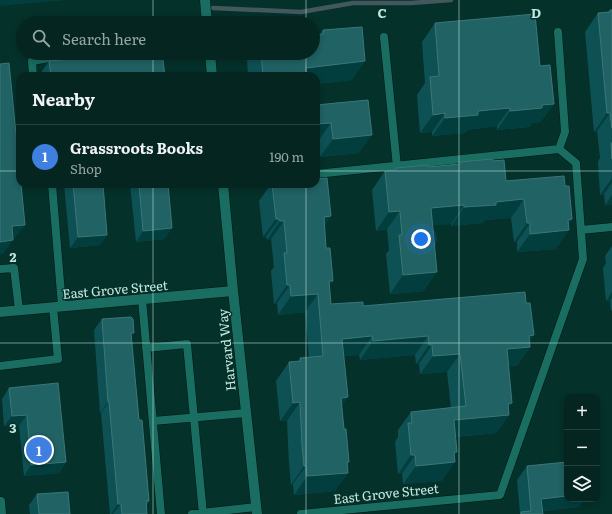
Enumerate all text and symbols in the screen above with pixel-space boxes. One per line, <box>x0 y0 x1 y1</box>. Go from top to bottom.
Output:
text: C <box>377 3 387 22</box>
text: D <box>531 3 541 22</box>
search box <box>16 16 320 60</box>
icon: search <box>30 27 52 49</box>
text: Search here <box>62 27 146 50</box>
text: Nearby <box>32 86 95 111</box>
text: Grassroots Books <box>70 136 203 159</box>
text: 1 <box>42 147 48 166</box>
text: 190 m <box>269 147 304 166</box>
text: Shop <box>70 159 102 178</box>
your location <box>411 229 431 249</box>
text: 2 <box>10 247 17 266</box>
street label: East Grove Street <box>61 275 169 303</box>
street label: Harvard Way <box>212 307 240 392</box>
map controls <box>564 394 600 502</box>
button: + <box>564 394 600 430</box>
text: 3 <box>9 418 17 437</box>
button: − <box>564 430 600 466</box>
pin: 1 <box>26 435 52 465</box>
button: layers <box>564 466 600 502</box>
street label: East Grove Street <box>332 478 440 508</box>

